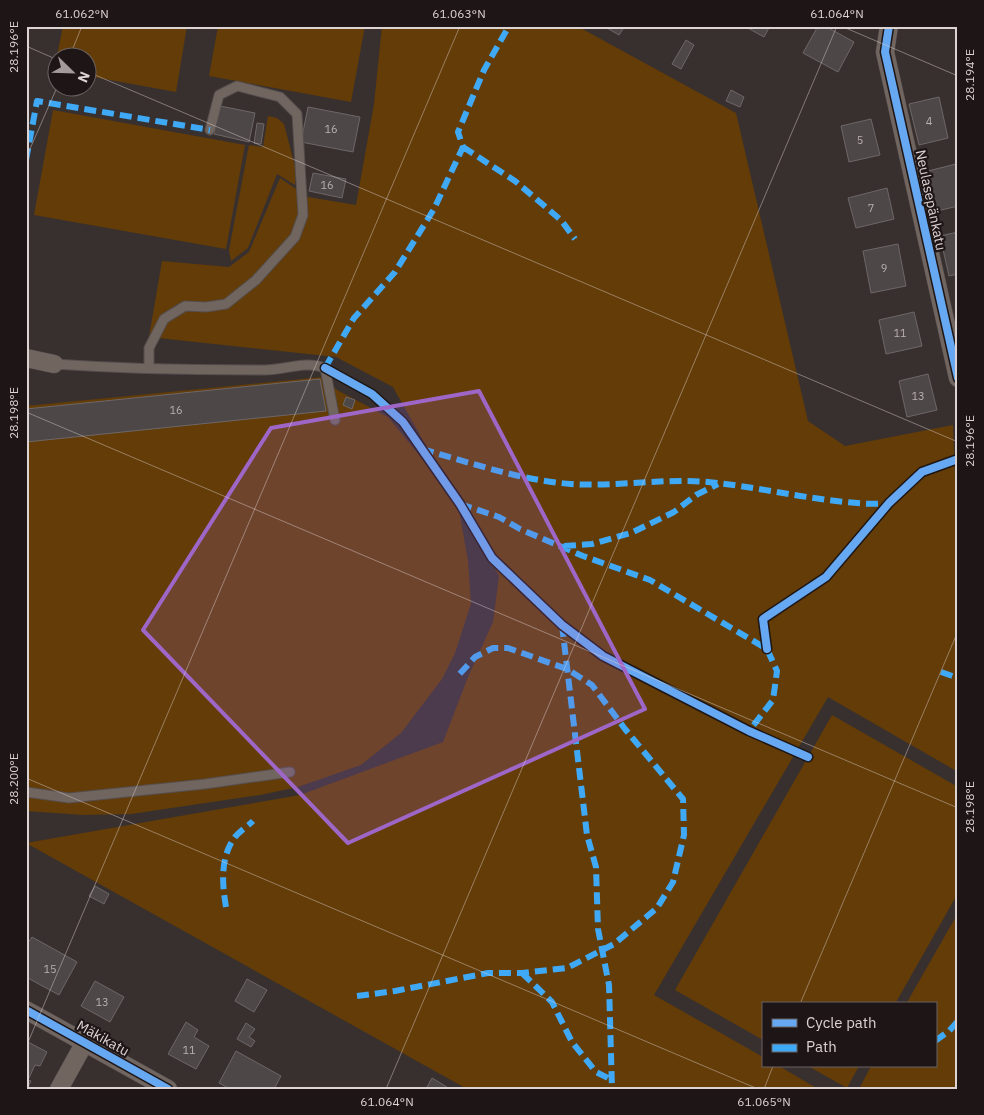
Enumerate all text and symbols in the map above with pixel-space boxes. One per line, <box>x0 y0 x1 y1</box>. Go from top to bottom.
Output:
text: 61.062°N <box>55 6 109 21</box>
text: 61.063°N <box>432 6 486 21</box>
text: 61.064°N <box>810 6 864 21</box>
text: 28.196°E <box>6 21 21 73</box>
north arrow <box>48 48 98 98</box>
text: 28.194°E <box>962 49 977 101</box>
text: N <box>74 69 94 85</box>
house number: 4 <box>926 114 933 128</box>
house number: 16 <box>324 122 338 136</box>
house number: 5 <box>857 133 863 147</box>
street label: Neulasepänkatu <box>912 148 950 252</box>
house number: 16 <box>320 178 334 192</box>
house number: 7 <box>868 201 874 215</box>
house number: 9 <box>881 261 887 275</box>
house number: 11 <box>893 326 907 340</box>
text: 28.198°E <box>6 387 21 439</box>
house number: 13 <box>911 389 925 403</box>
house number: 16 <box>169 403 183 417</box>
text: 28.196°E <box>962 415 977 467</box>
text: 28.200°E <box>6 753 21 805</box>
text: 28.198°E <box>962 781 977 833</box>
house number: 15 <box>43 962 57 976</box>
house number: 13 <box>95 995 109 1009</box>
legend <box>762 1002 936 1068</box>
text: Cycle path <box>806 1013 877 1032</box>
street label: Mäkikatu <box>74 1016 132 1060</box>
text: Path <box>806 1037 837 1056</box>
house number: 11 <box>182 1043 196 1057</box>
text: 61.064°N <box>360 1094 414 1109</box>
text: 61.065°N <box>737 1094 791 1109</box>

